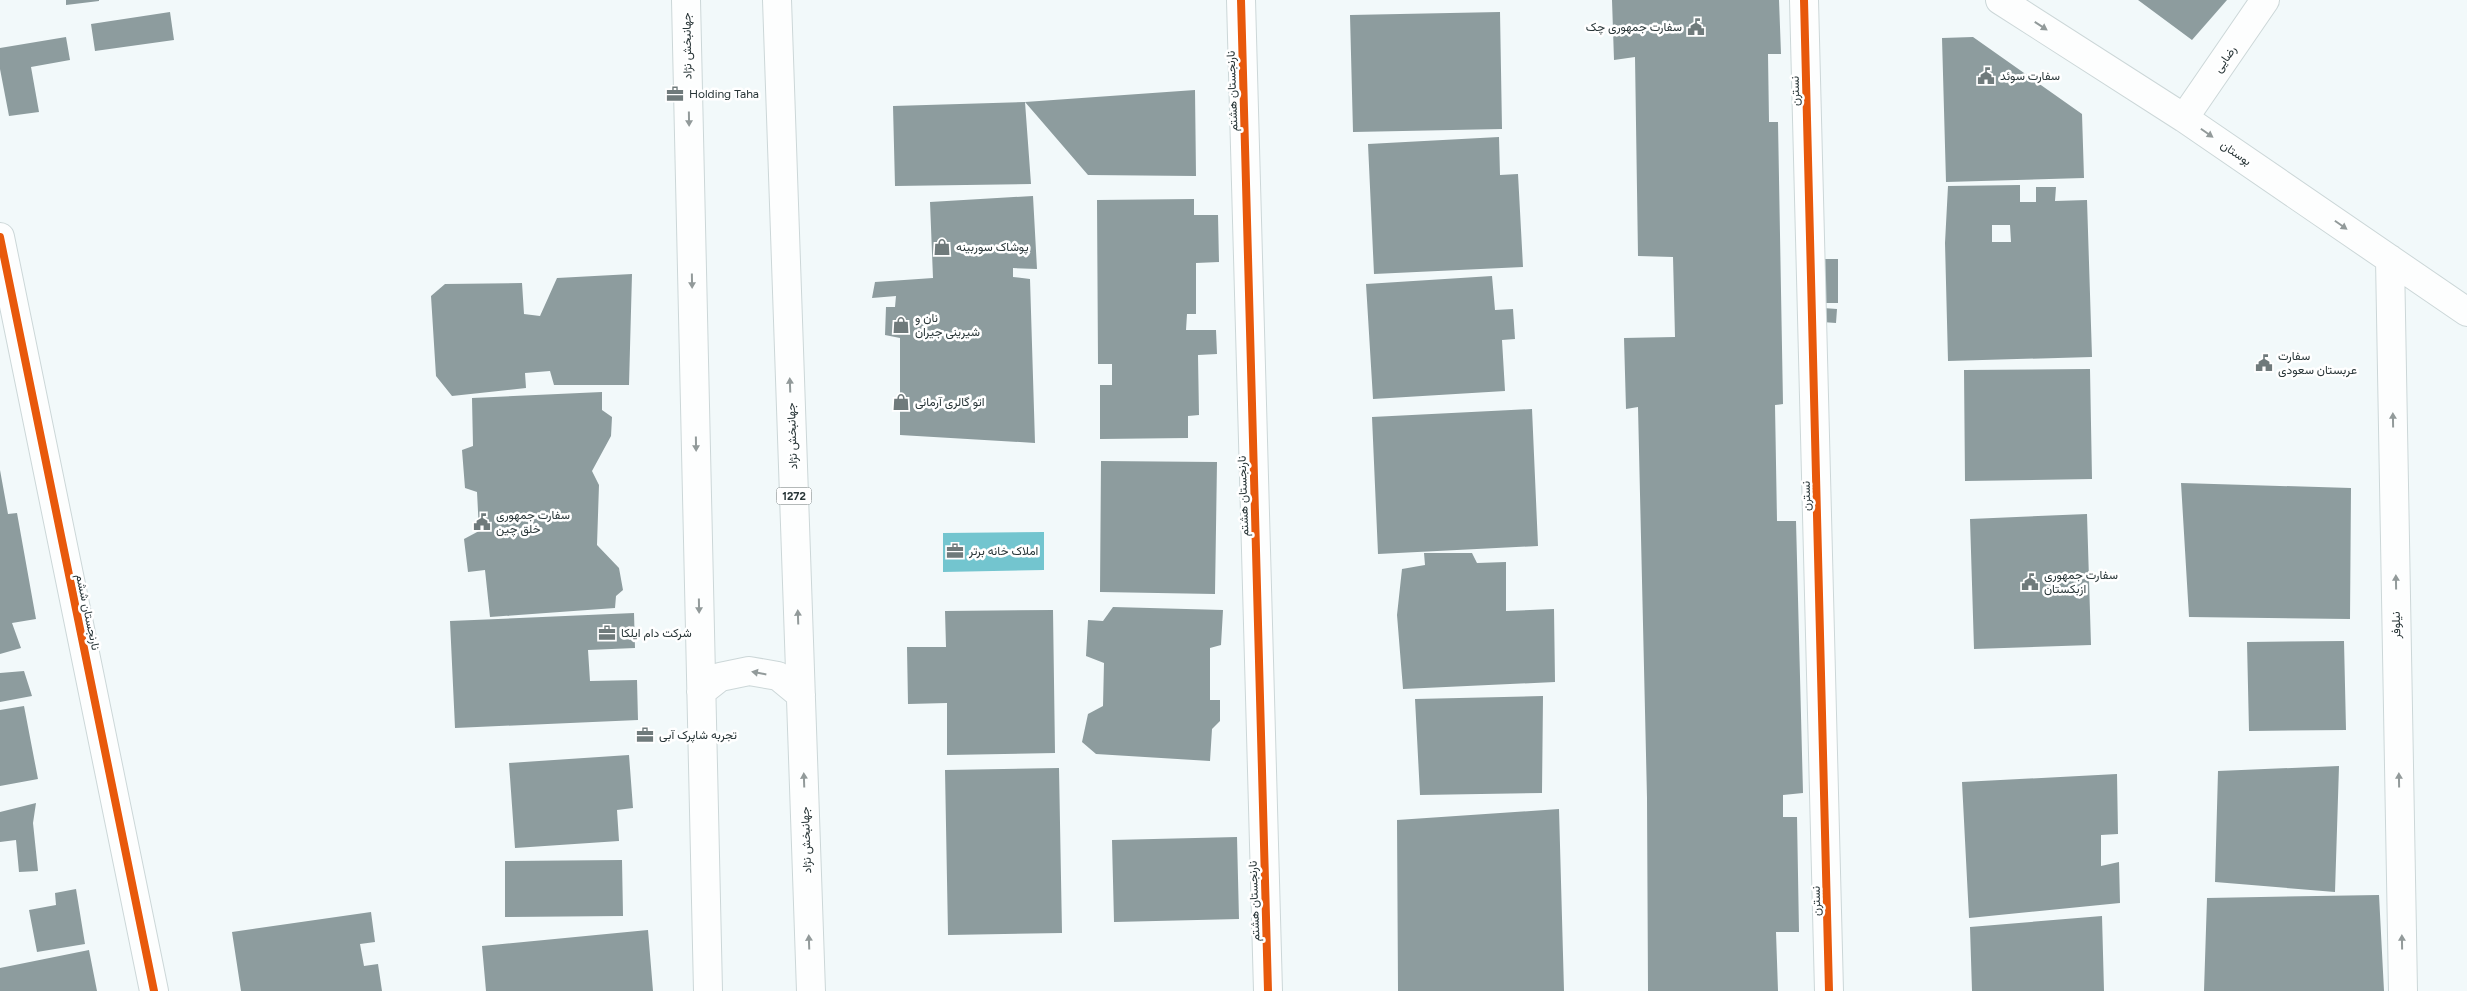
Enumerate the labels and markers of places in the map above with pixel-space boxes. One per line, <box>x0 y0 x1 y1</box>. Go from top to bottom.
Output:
public building icon: سفارت جمهوری چک <box>1686 17 1706 37</box>
place label: سفارت جمهوری چک <box>1586 20 1682 35</box>
public building icon: سفارت سوئد <box>1976 66 1996 86</box>
place label: سفارت سوئد <box>2000 69 2060 84</box>
office icon: Holding Taha <box>665 84 685 104</box>
place label: Holding Taha <box>689 87 759 101</box>
shop icon: پوشاک سوربینه <box>932 237 952 257</box>
place label: پوشاک سوربینه <box>956 240 1029 255</box>
place label: نان و شیرینی جیران <box>915 311 980 340</box>
shop icon: نان و شیرینی جیران <box>891 315 911 335</box>
place label: سفارت عربستان سعودی <box>2278 349 2357 378</box>
public building icon: سفارت عربستان سعودی <box>2254 353 2274 373</box>
shop icon: اتو گالری آرمانی <box>891 392 911 412</box>
place label: اتو گالری آرمانی <box>915 395 984 410</box>
place label: سفارت جمهوری خلق چین <box>496 508 570 537</box>
public building icon: سفارت جمهوری خلق چین <box>472 512 492 532</box>
office icon: املاک خانه برتر <box>945 541 965 561</box>
place label: املاک خانه برتر <box>968 544 1038 559</box>
place label: سفارت جمهوری ازبکستان <box>2044 568 2118 597</box>
public building icon: سفارت جمهوری ازبکستان <box>2020 572 2040 592</box>
office icon: شرکت دام ایلکا <box>597 623 617 643</box>
place label: شرکت دام ایلکا <box>621 626 692 641</box>
office icon: تجربه شاپرک آبی <box>635 725 655 745</box>
place label: تجربه شاپرک آبی <box>659 728 737 743</box>

